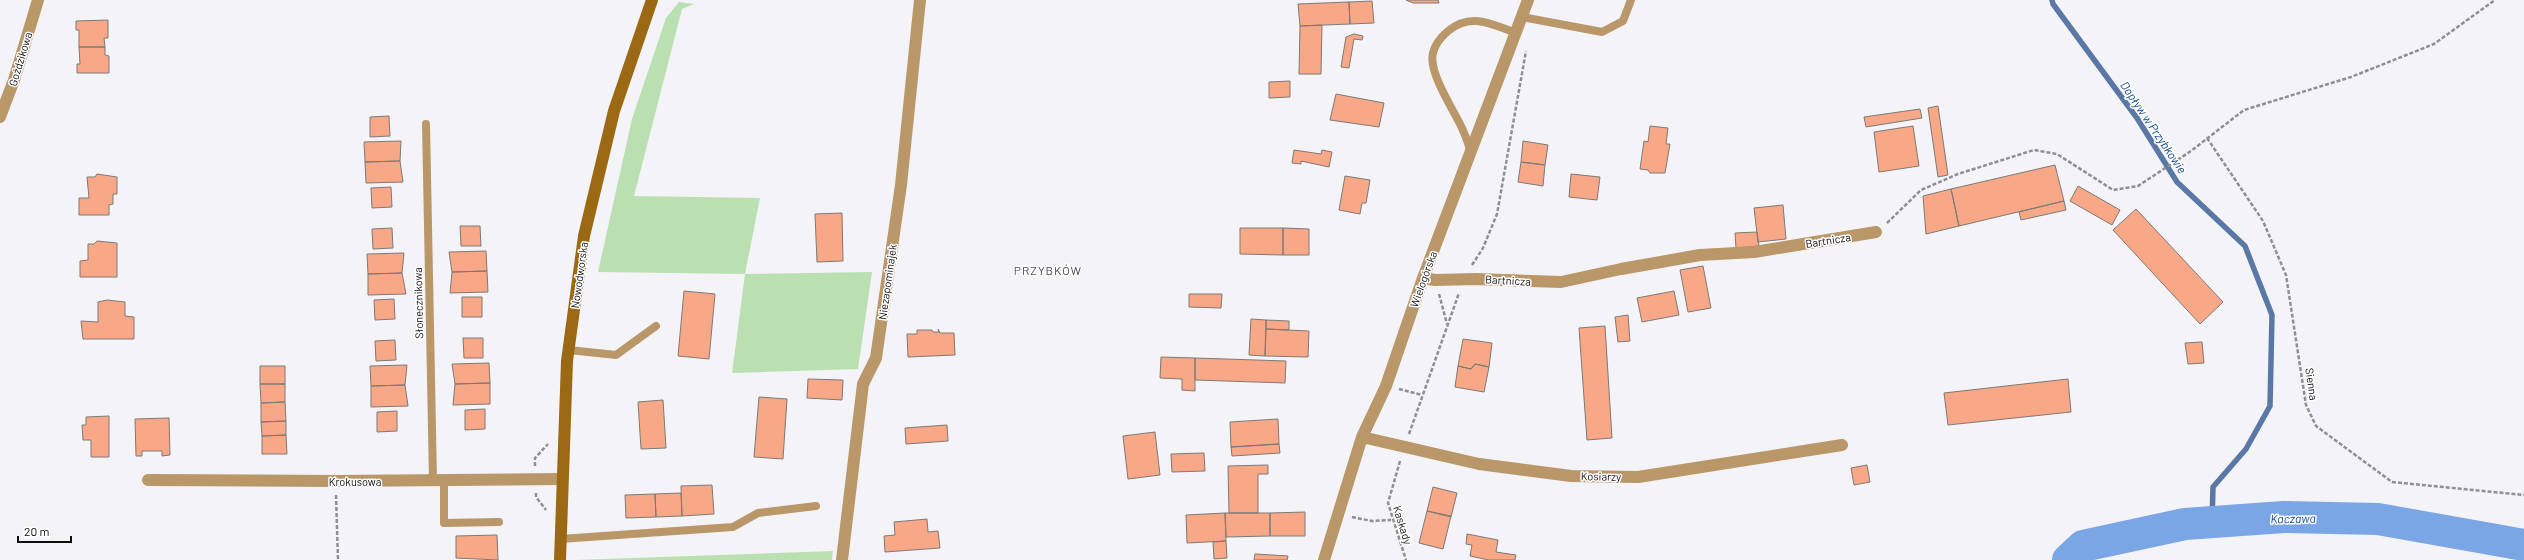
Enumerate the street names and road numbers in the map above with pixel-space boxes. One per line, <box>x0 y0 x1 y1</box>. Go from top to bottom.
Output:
street label: Goździkowa <box>6 30 34 88</box>
street label: Bartnicza <box>1804 230 1852 250</box>
street label: Nowodworska <box>568 241 590 309</box>
street label: Niezapominajek <box>875 243 899 321</box>
street label: Wielogórska <box>1407 249 1439 309</box>
street label: Słonecznikowa <box>411 267 425 339</box>
street label: Bartnicza <box>1485 272 1531 288</box>
street label: Sienna <box>2303 367 2321 401</box>
street label: Kosiarzy <box>1581 469 1621 483</box>
street label: Krokusowa <box>329 475 381 488</box>
street label: Kaskady <box>1391 504 1415 546</box>

